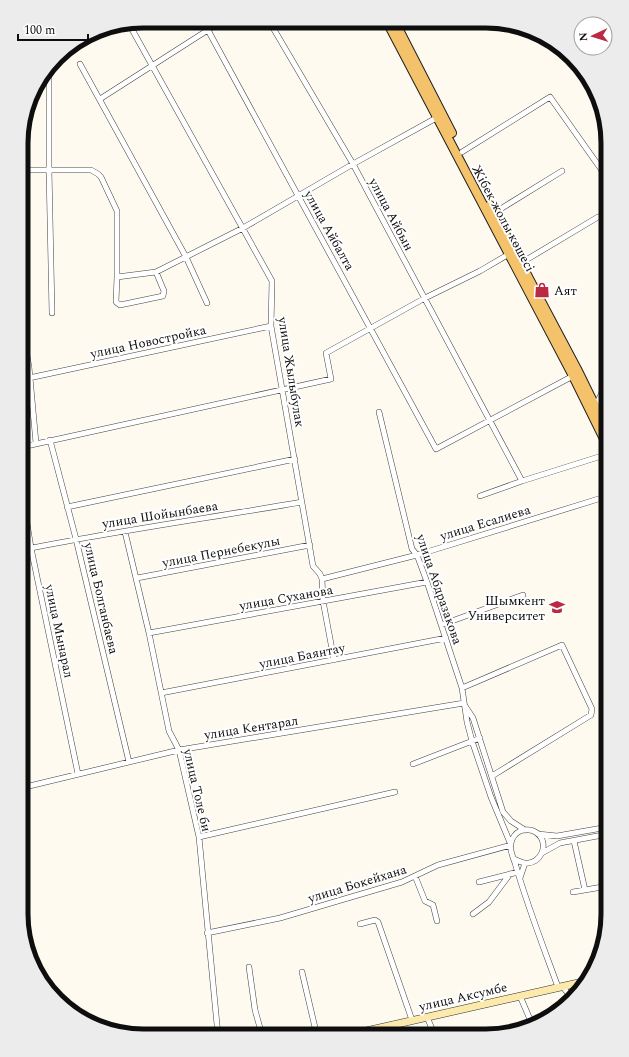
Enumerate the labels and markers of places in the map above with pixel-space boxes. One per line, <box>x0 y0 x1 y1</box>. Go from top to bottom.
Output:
shop icon: Аят <box>533 281 551 299</box>
place label: Аят <box>554 281 577 301</box>
place label: Шымкент Университет <box>468 591 545 626</box>
school or university icon: Шымкент Университет <box>548 598 566 616</box>

